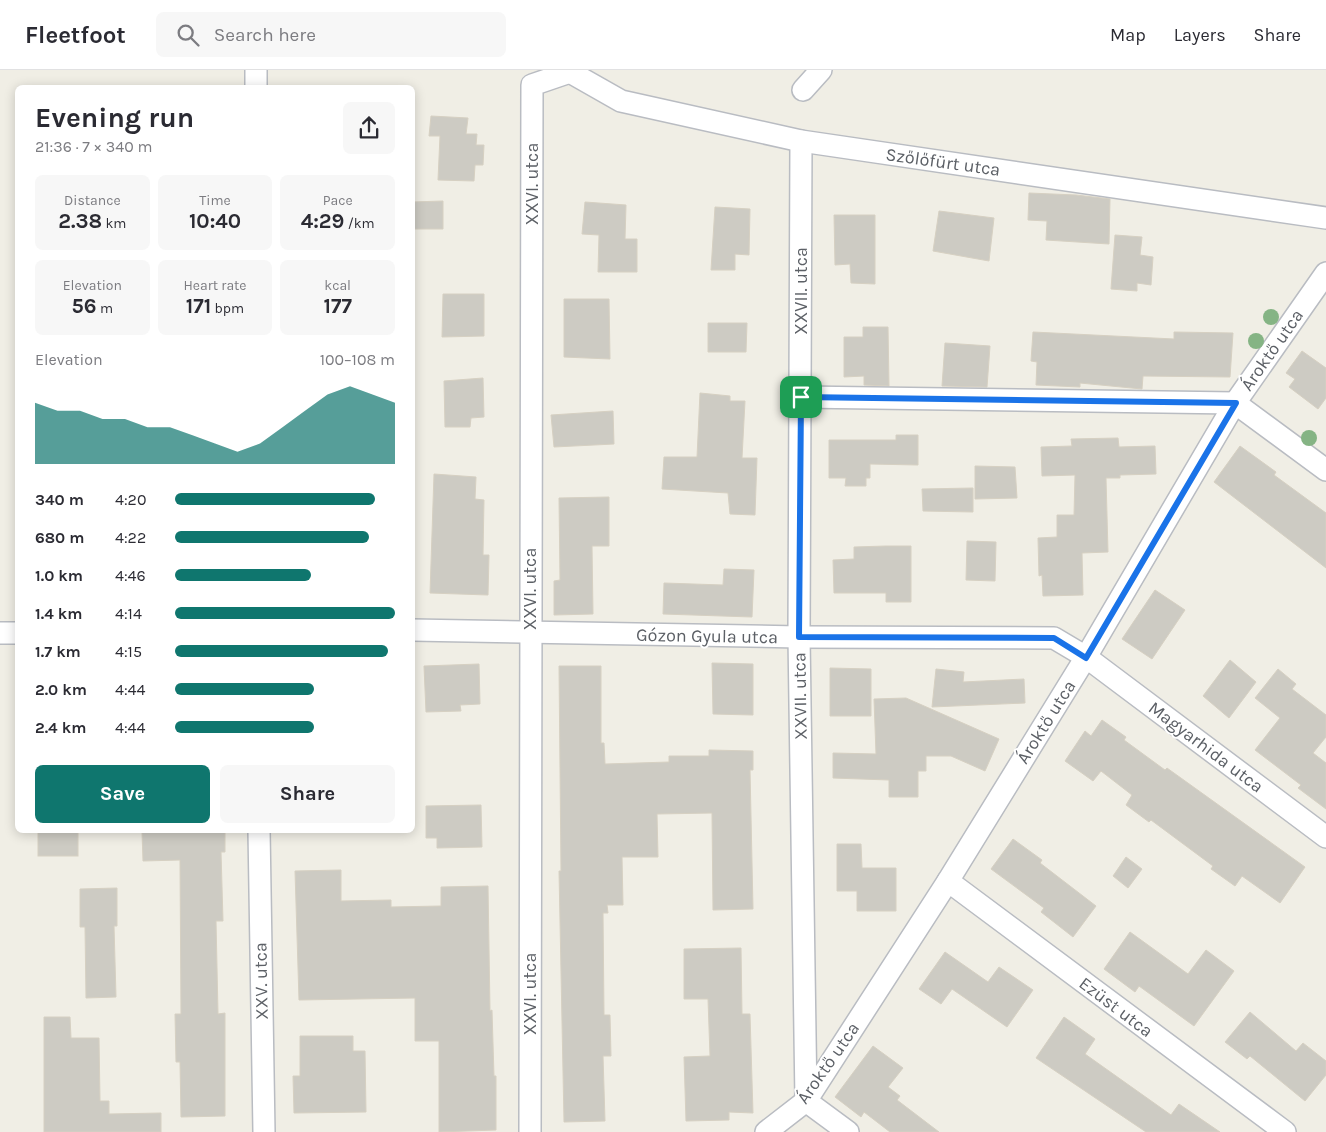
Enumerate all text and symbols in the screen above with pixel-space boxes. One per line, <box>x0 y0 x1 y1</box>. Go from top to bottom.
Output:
search box <box>156 12 506 57</box>
text: Fleetfoot <box>25 21 126 49</box>
icon: search <box>174 21 202 49</box>
text: Search here <box>214 24 316 46</box>
text: Map <box>1110 24 1146 46</box>
text: Layers <box>1174 24 1226 46</box>
text: Share <box>1254 24 1301 46</box>
text: Evening run <box>35 101 194 134</box>
button: share <box>343 102 395 154</box>
text: 21:36 · 7 × 340 m <box>35 137 152 156</box>
street label: XXVI. utca <box>521 143 543 225</box>
street label: Szőlőfürt utca <box>884 143 1002 181</box>
text: Distance <box>64 192 121 209</box>
text: Time <box>199 192 231 209</box>
text: Pace <box>323 192 353 209</box>
text: 2.38 <box>58 209 102 233</box>
text: 10:40 <box>189 209 241 233</box>
text: 4:29 <box>301 209 344 233</box>
text: km <box>102 215 126 232</box>
text: /km <box>344 215 375 232</box>
street label: XXVII. utca <box>790 247 812 335</box>
text: Elevation <box>63 277 122 294</box>
text: Heart rate <box>183 277 247 294</box>
text: kcal <box>324 277 351 294</box>
text: 56 <box>72 294 97 318</box>
text: 171 <box>186 294 211 318</box>
text: 177 <box>323 294 352 318</box>
text: m <box>97 300 113 317</box>
text: bpm <box>211 300 244 317</box>
street label: Ároktő utca <box>1235 304 1308 395</box>
text: Elevation <box>35 350 103 369</box>
text: 100–108 m <box>320 350 395 369</box>
pin <box>780 376 822 418</box>
icon: arrive <box>787 383 815 411</box>
text: 340 m <box>35 490 84 509</box>
text: 4:20 <box>115 490 146 509</box>
text: 680 m <box>35 528 84 547</box>
text: 4:22 <box>115 528 146 547</box>
street label: XXVI. utca <box>519 548 541 630</box>
text: 1.0 km <box>35 566 83 585</box>
text: 4:46 <box>115 566 146 585</box>
text: 1.4 km <box>35 604 82 623</box>
text: 4:14 <box>115 604 142 623</box>
street label: Gózon Gyula utca <box>636 624 778 648</box>
text: 1.7 km <box>35 642 81 661</box>
text: 4:15 <box>115 642 142 661</box>
street label: XXVII. utca <box>788 652 812 740</box>
street label: Ároktő utca <box>1011 676 1080 768</box>
text: 2.0 km <box>35 680 87 699</box>
text: 4:44 <box>115 680 146 699</box>
street label: Magyarhida utca <box>1144 697 1268 797</box>
text: 2.4 km <box>35 718 86 737</box>
text: 4:44 <box>115 718 146 737</box>
button: Save <box>35 765 210 823</box>
button: Share <box>220 765 395 823</box>
street label: XXV. utca <box>249 942 273 1020</box>
street label: XXVI. utca <box>519 953 541 1035</box>
street label: Ezüst utca <box>1075 972 1157 1042</box>
street label: Ároktő utca <box>791 1017 864 1108</box>

